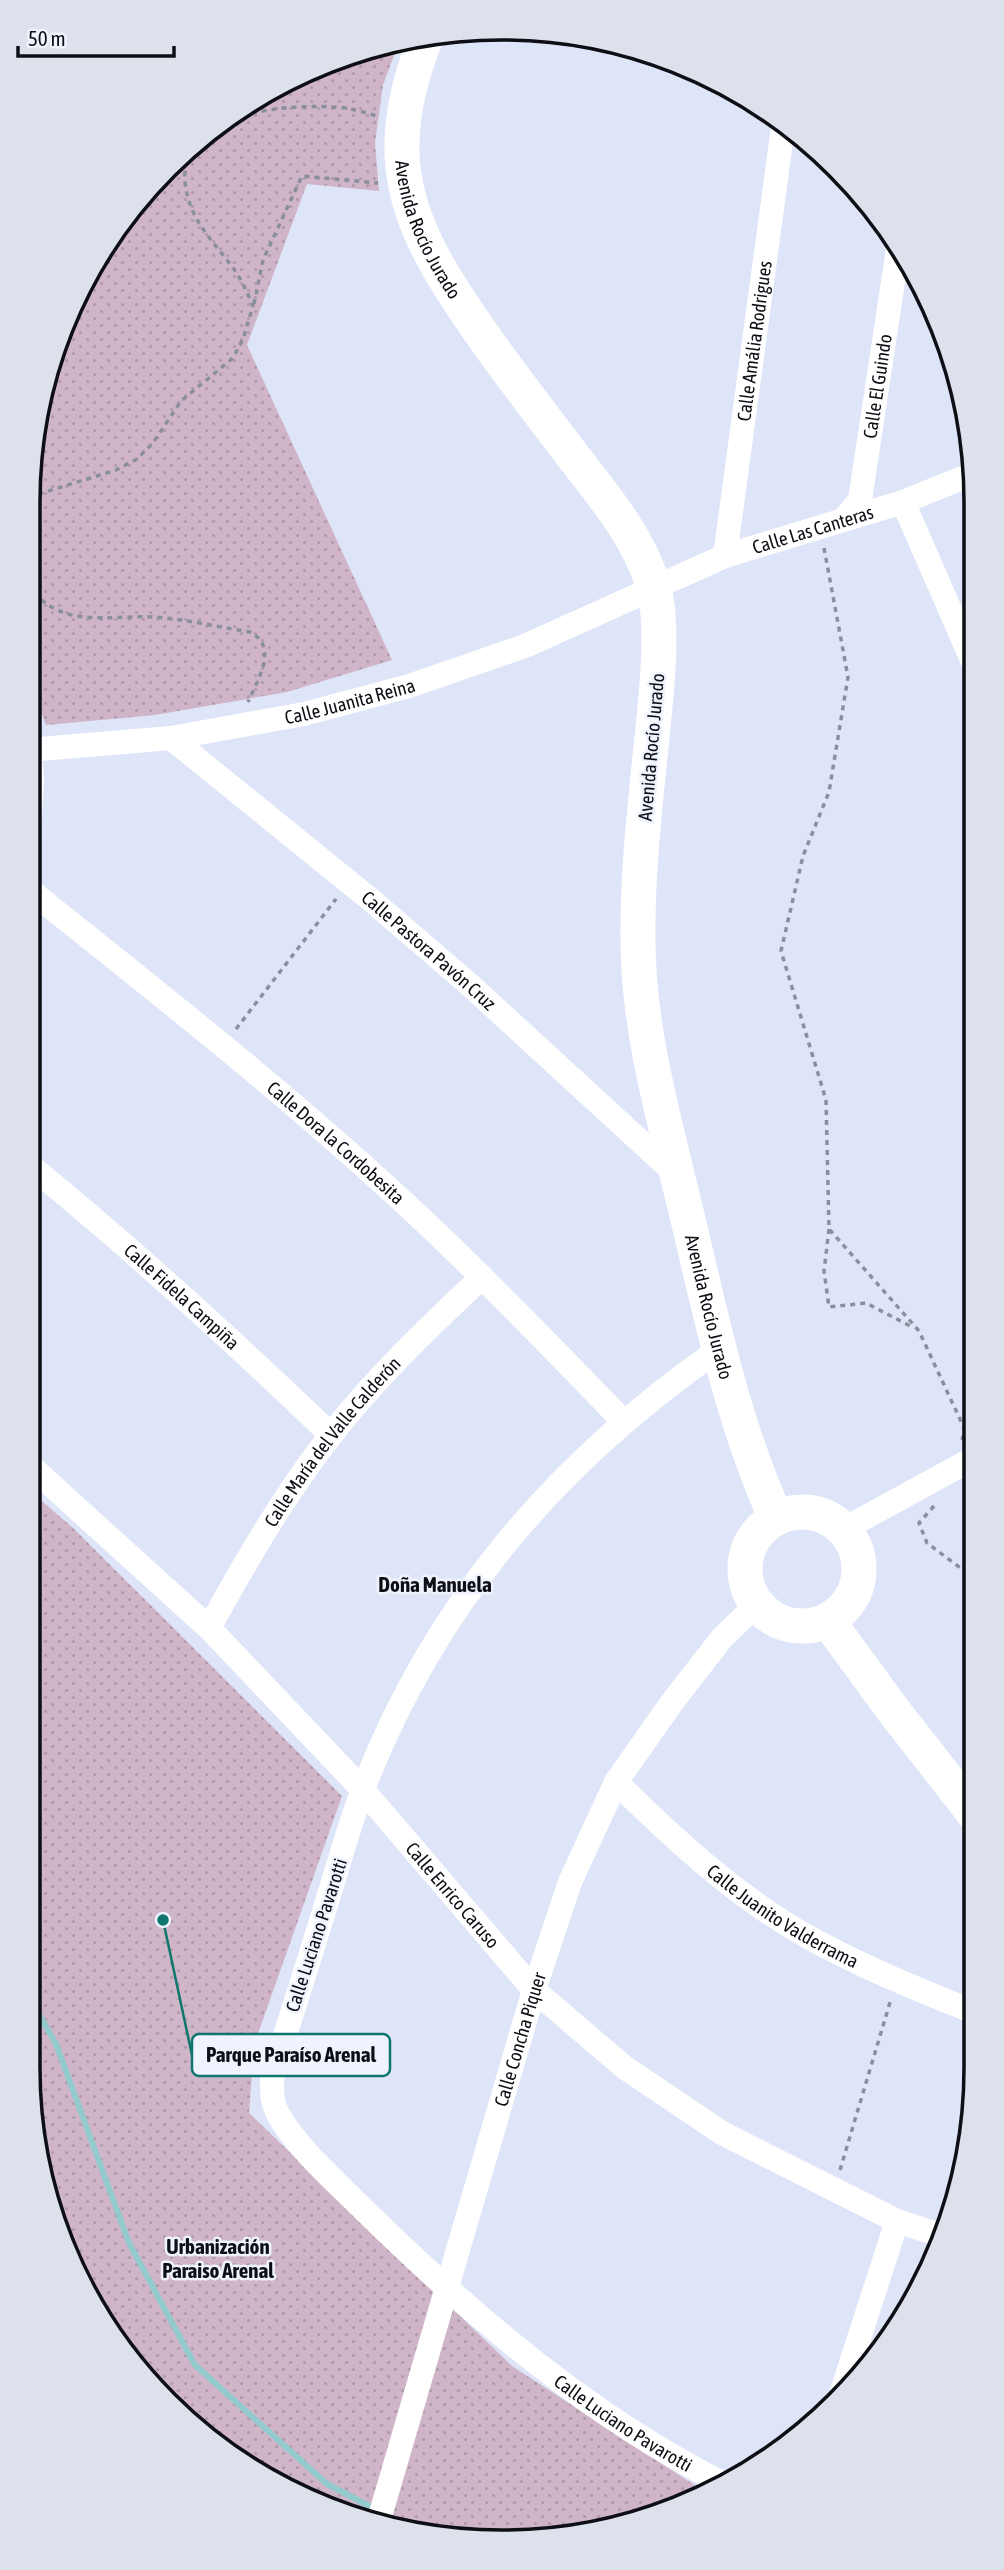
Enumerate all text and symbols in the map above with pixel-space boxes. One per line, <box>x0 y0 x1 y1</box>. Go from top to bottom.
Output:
scale bar <box>18 14 173 58</box>
text: 50 m <box>28 26 66 50</box>
street label: Avenida Rocío Jurado <box>391 159 466 303</box>
street label: Calle Amália Rodrigues <box>732 259 776 422</box>
street label: Calle El Guindo <box>858 332 896 440</box>
street label: Calle Las Canteras <box>749 501 876 558</box>
street label: Avenida Rocío Jurado <box>634 672 668 822</box>
street label: Calle Juanita Reina <box>283 674 418 728</box>
street label: Calle Pastora Pavón Cruz <box>357 886 501 1014</box>
street label: Calle Dora la Cordobesita <box>263 1076 409 1209</box>
street label: Avenida Rocío Jurado <box>681 1232 738 1382</box>
street label: Calle Fidela Campiña <box>120 1239 244 1354</box>
street label: Calle María del Valle Calderón <box>259 1352 405 1531</box>
district label: Doña Manuela <box>378 1572 492 1596</box>
street label: Calle Enrico Caruso <box>401 1838 504 1953</box>
street label: Calle Luciano Pavarotti <box>281 1855 351 2015</box>
street label: Calle Juanito Valderrama <box>703 1860 862 1972</box>
street label: Calle Concha Piquer <box>490 1969 550 2109</box>
callout: Parque Paraíso Arenal <box>192 2034 390 2076</box>
text: Parque Paraíso Arenal <box>206 2042 376 2066</box>
district label: Urbanización Paraiso Arenal <box>162 2234 274 2282</box>
street label: Calle Luciano Pavarotti <box>550 2370 696 2476</box>

